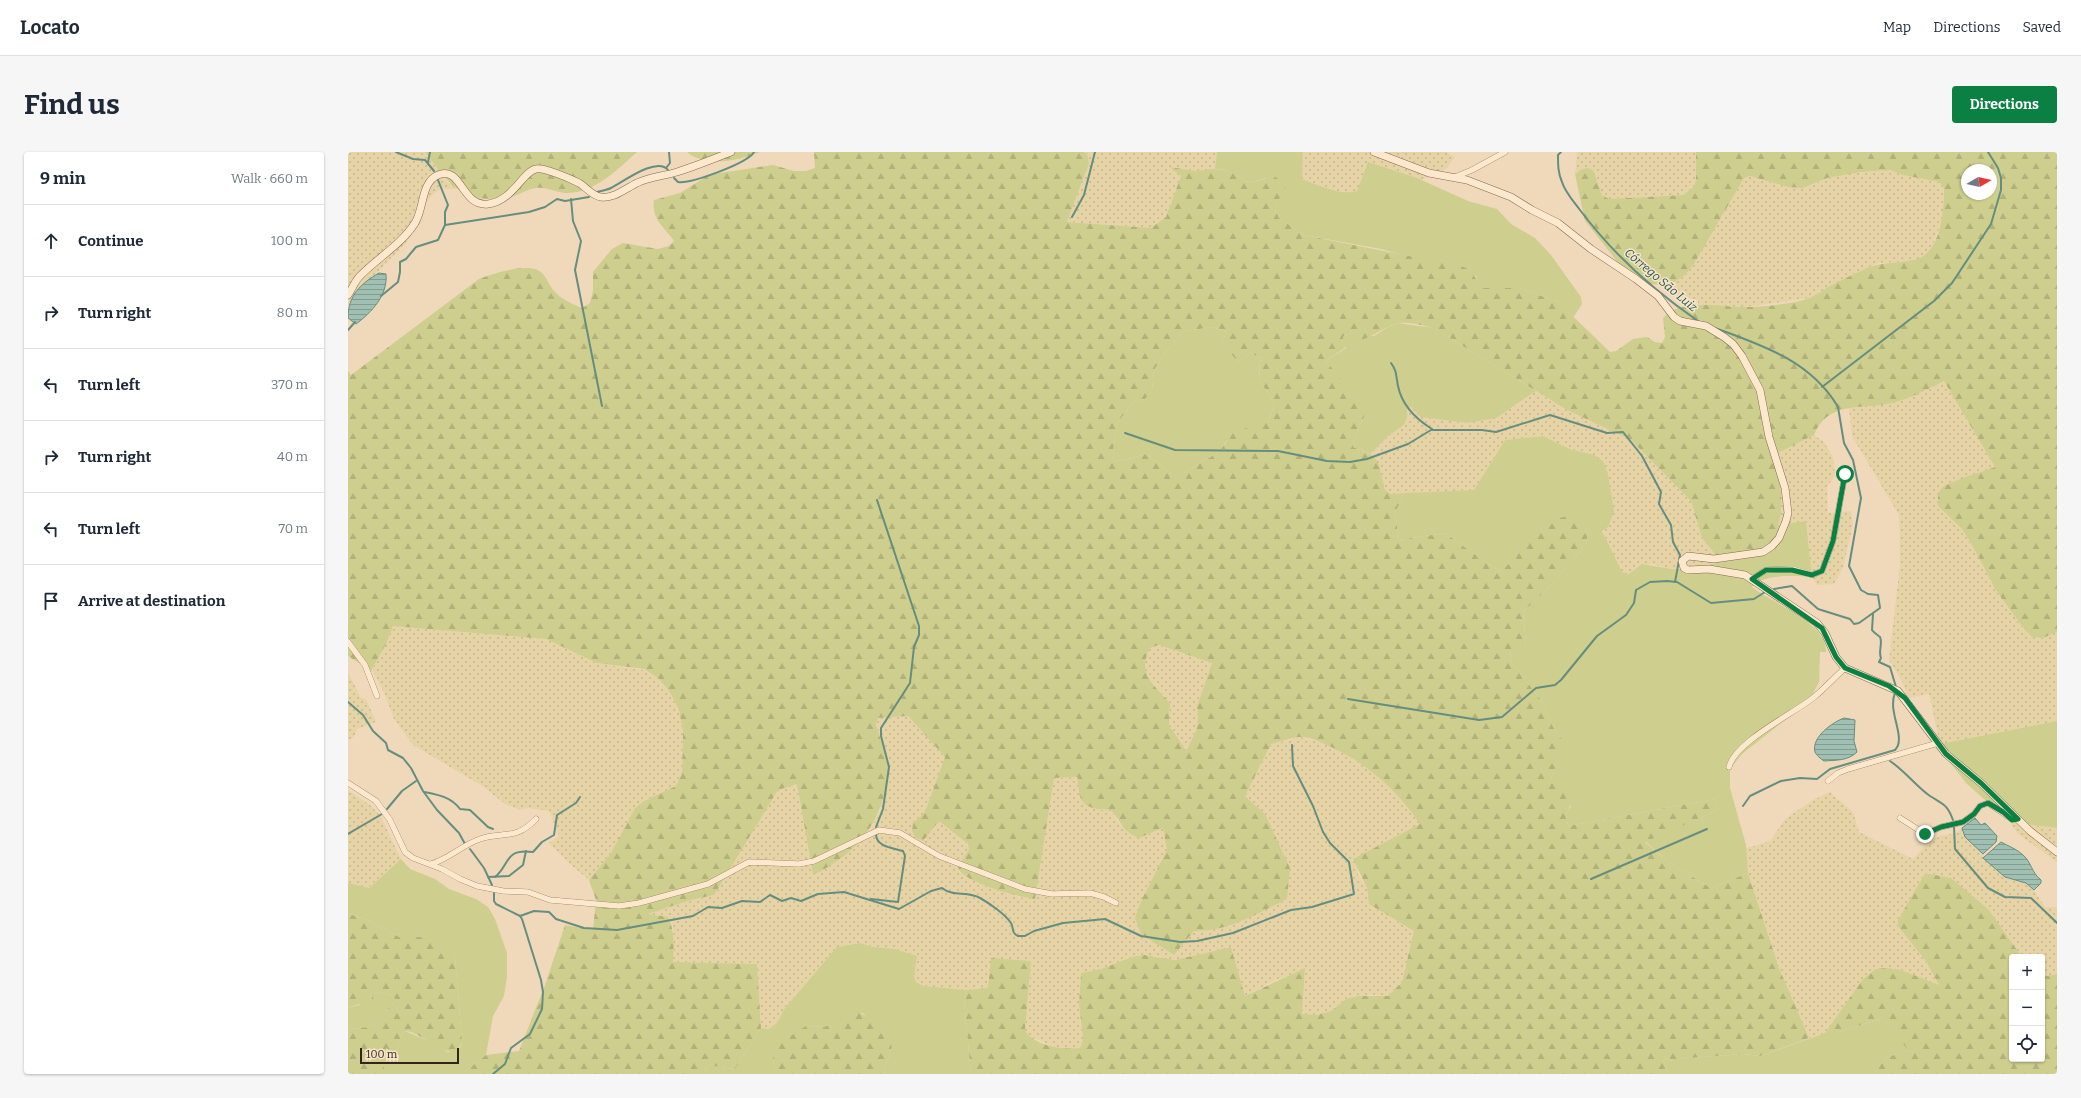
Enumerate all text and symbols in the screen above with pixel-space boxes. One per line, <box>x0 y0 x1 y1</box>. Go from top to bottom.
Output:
text: Locato <box>20 16 80 39</box>
text: Map <box>1883 19 1911 36</box>
text: Directions <box>1933 19 2001 36</box>
text: Saved <box>2023 19 2061 36</box>
button: Directions <box>1952 86 2057 123</box>
text: Find us <box>24 88 120 121</box>
north arrow <box>1961 164 1997 200</box>
text: 9 min <box>40 168 86 189</box>
text: Walk · 660 m <box>231 171 308 186</box>
icon: ahead <box>40 230 62 252</box>
text: Continue <box>78 232 144 250</box>
text: 100 m <box>271 233 308 248</box>
water label: Córrego São Luiz <box>1622 246 1700 315</box>
icon: right <box>40 302 62 324</box>
text: Turn right <box>78 304 151 322</box>
text: 80 m <box>277 305 308 320</box>
icon: left <box>40 374 62 396</box>
text: Turn left <box>78 376 140 394</box>
text: 370 m <box>271 377 308 392</box>
icon: right <box>40 446 62 468</box>
text: Turn right <box>78 448 151 466</box>
text: 40 m <box>277 449 308 464</box>
route start <box>1836 465 1854 483</box>
icon: left <box>40 518 62 540</box>
text: Turn left <box>78 520 140 538</box>
text: 70 m <box>278 521 308 536</box>
icon: arrive <box>40 590 62 612</box>
text: Arrive at destination <box>78 592 225 610</box>
route end <box>1916 825 1934 843</box>
map controls <box>2009 954 2045 1062</box>
button: + <box>2009 954 2045 990</box>
button: − <box>2009 990 2045 1026</box>
button: locate <box>2009 1026 2045 1062</box>
scale bar <box>360 1046 459 1065</box>
text: 100 m <box>366 1048 397 1061</box>

